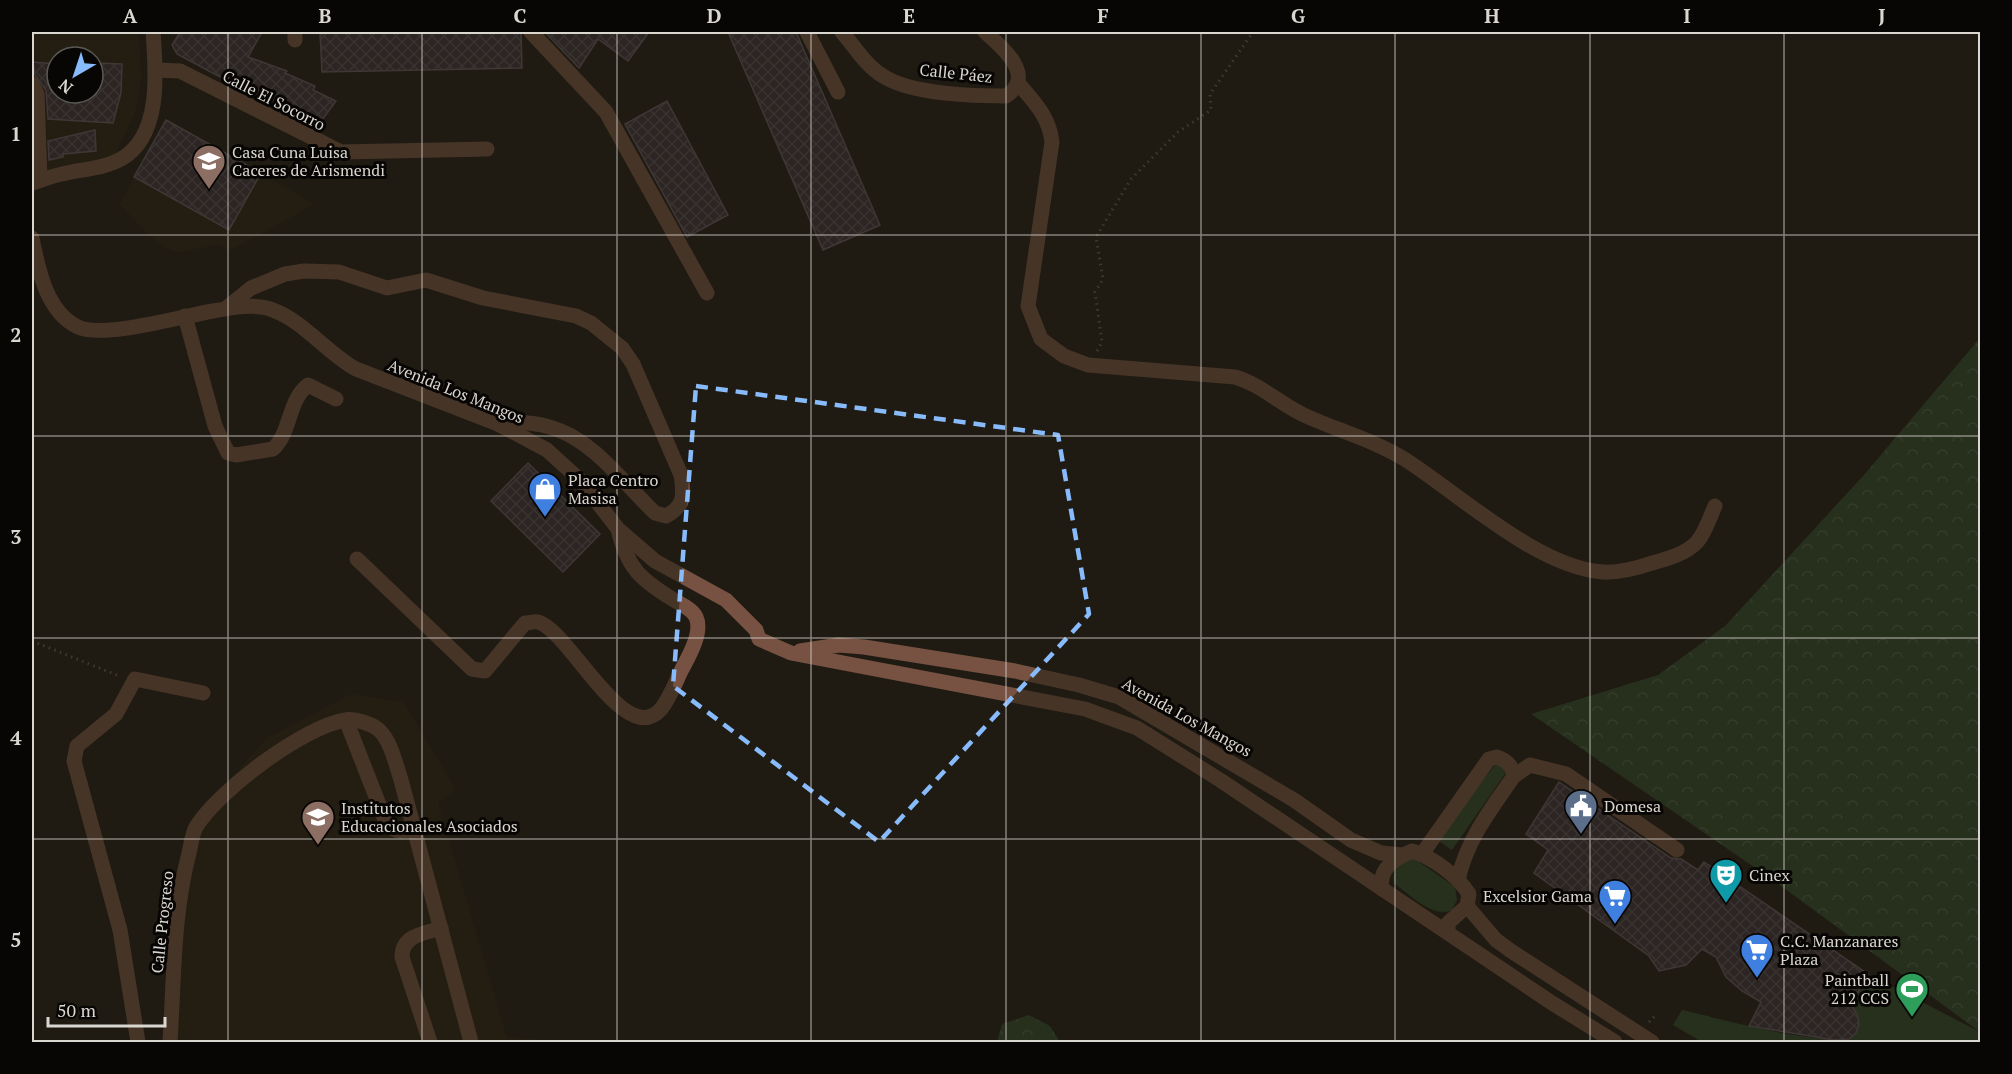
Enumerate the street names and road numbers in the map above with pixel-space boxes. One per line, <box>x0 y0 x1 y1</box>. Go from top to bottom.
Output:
street label: Calle Páez <box>918 58 994 88</box>
street label: Calle El Socorro <box>219 65 329 135</box>
street label: Avenida Los Mangos <box>385 354 527 428</box>
street label: Avenida Los Mangos <box>1118 672 1256 762</box>
street label: Calle Progreso <box>146 870 178 974</box>

